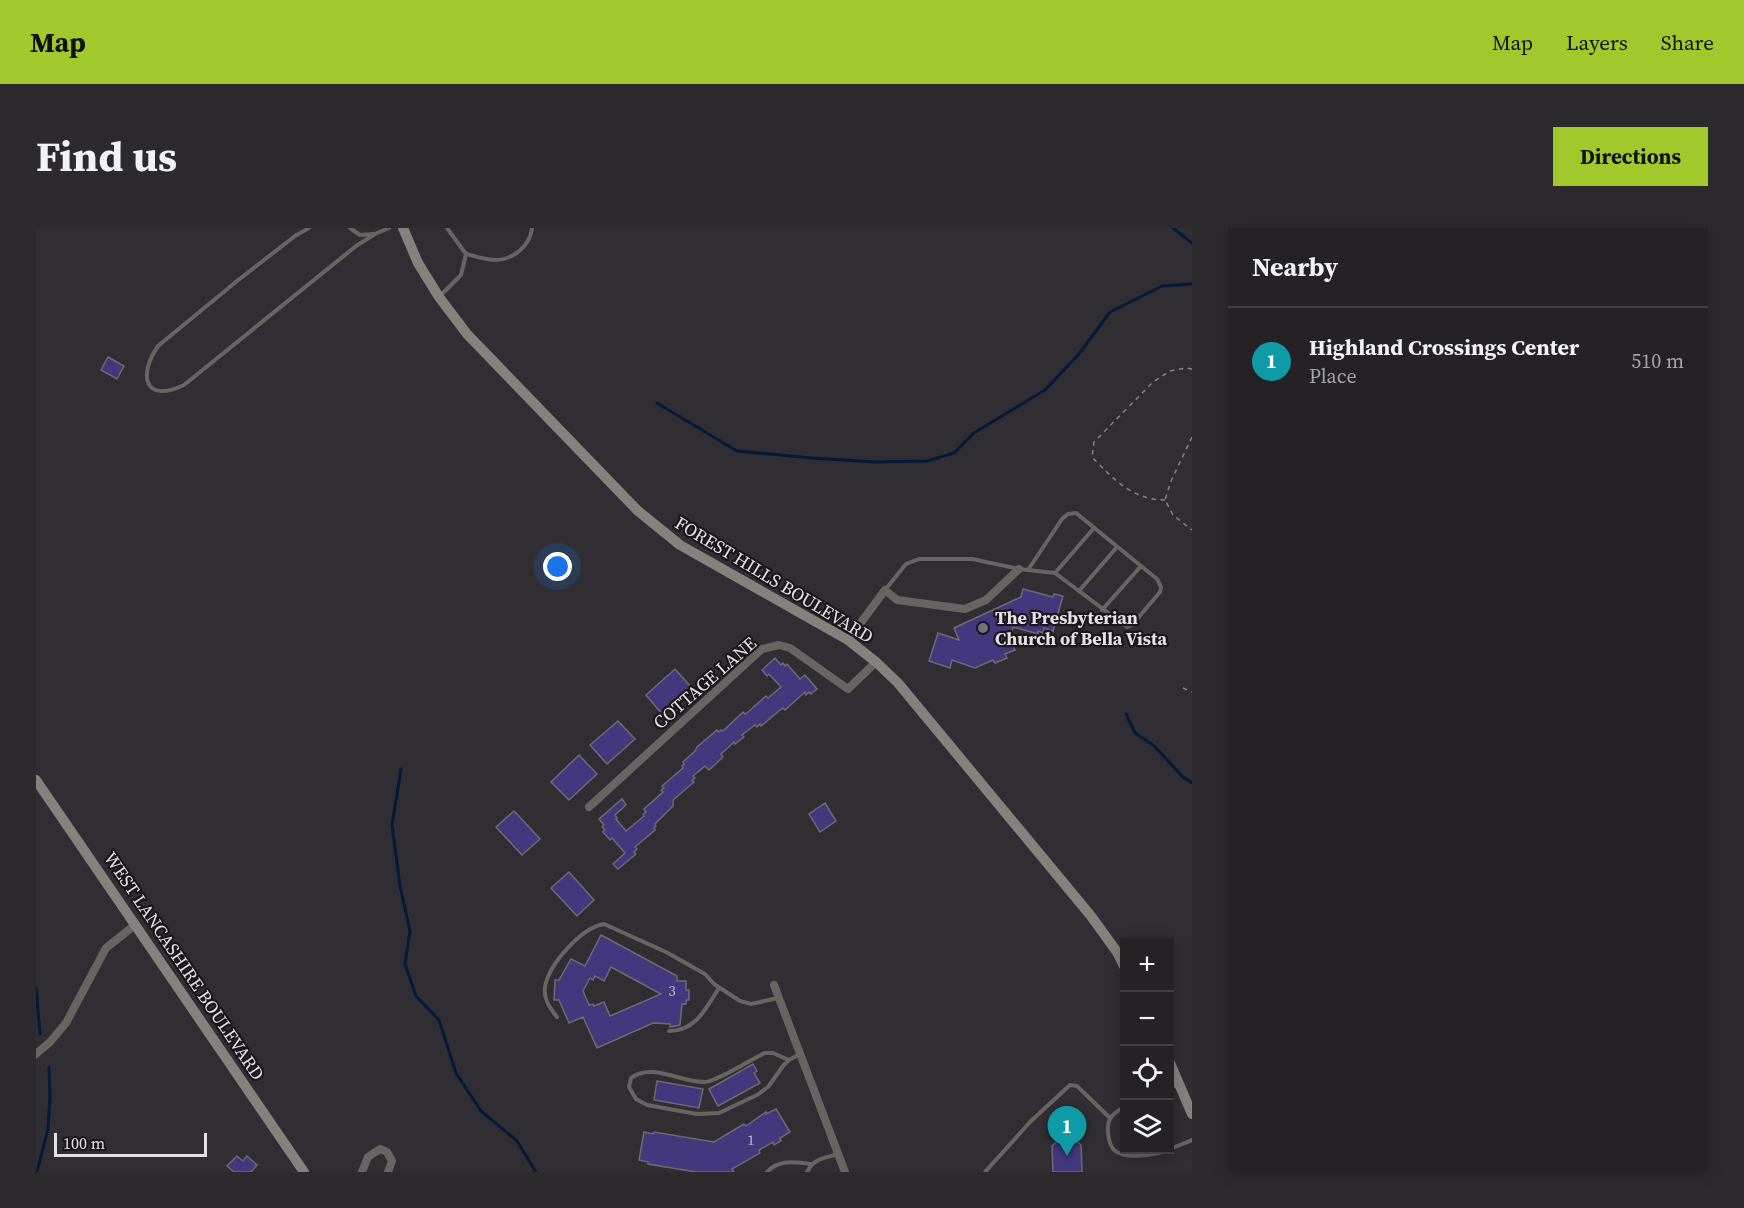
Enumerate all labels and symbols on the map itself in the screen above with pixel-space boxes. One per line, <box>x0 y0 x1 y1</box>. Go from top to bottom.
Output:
street label: FOREST HILLS BOULEVARD <box>670 510 878 649</box>
your location <box>543 552 572 581</box>
place label: The Presbyterian Church of Bella Vista <box>995 605 1167 651</box>
marker: The Presbyterian Church of Bella Vista <box>976 621 990 635</box>
street label: COTTAGE LANE <box>648 631 762 734</box>
street label: WEST LANCASHIRE BOULEVARD <box>98 847 270 1085</box>
house number: 3 <box>668 980 676 1001</box>
pin: 1 <box>1048 1106 1086 1156</box>
house number: 1 <box>747 1129 755 1150</box>
scale bar <box>54 1130 207 1158</box>

